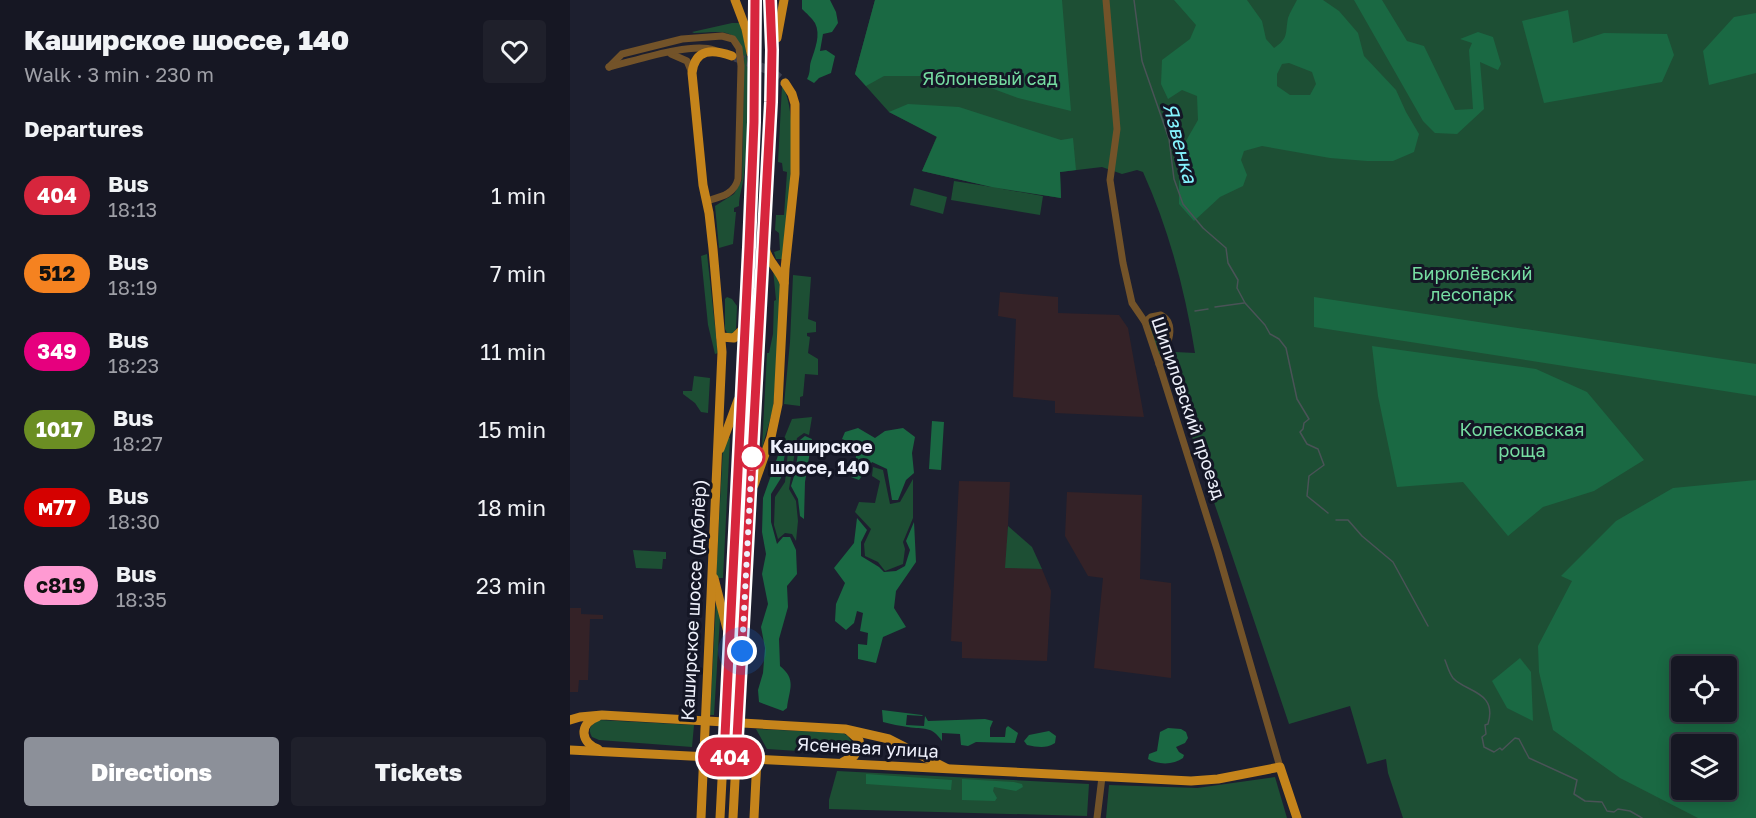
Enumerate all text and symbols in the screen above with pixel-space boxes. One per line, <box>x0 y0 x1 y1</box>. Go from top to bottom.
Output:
button: heart <box>483 20 546 83</box>
text: Каширское шоссе, 140 <box>24 23 349 56</box>
text: Walk · 3 min · 230 m <box>24 62 214 86</box>
park label: Яблоневый сад <box>922 67 1058 89</box>
water label: Язвенка <box>1159 100 1203 186</box>
text: Departures <box>24 115 143 142</box>
text: Bus <box>108 170 149 197</box>
text: 404 <box>37 182 77 208</box>
text: 1 min <box>491 182 546 209</box>
text: 18:13 <box>108 197 157 221</box>
text: Bus <box>108 248 149 275</box>
text: 512 <box>39 260 75 286</box>
text: 7 min <box>490 260 546 287</box>
park label: Бирюлёвский лесопарк <box>1411 262 1533 305</box>
text: 18:19 <box>108 275 158 299</box>
street label: Шипиловский проезд <box>1147 313 1231 502</box>
text: Bus <box>108 326 149 353</box>
text: 349 <box>37 338 77 364</box>
text: 11 min <box>480 338 546 365</box>
text: 18:23 <box>108 353 159 377</box>
text: Bus <box>113 404 154 431</box>
text: 1017 <box>36 416 83 442</box>
text: 15 min <box>478 416 546 443</box>
park label: Колесковская роща <box>1459 418 1585 461</box>
text: 18:27 <box>113 431 163 455</box>
place label: Каширское шоссе, 140 <box>770 435 873 478</box>
marker: Каширское шоссе, 140 <box>739 444 765 470</box>
street label: Каширское шоссе (дублёр) <box>676 479 710 721</box>
text: Bus <box>108 482 149 509</box>
text: м77 <box>38 494 76 520</box>
text: 18 min <box>478 494 546 521</box>
text: 18:30 <box>108 509 160 533</box>
text: Bus <box>116 560 157 587</box>
text: с819 <box>36 572 86 598</box>
text: 23 min <box>476 572 546 599</box>
text: 18:35 <box>116 587 167 611</box>
your location <box>727 636 757 666</box>
map controls <box>1671 656 1737 800</box>
button: locate <box>1671 656 1737 722</box>
street label: Ясеневая улица <box>797 732 939 762</box>
button: layers <box>1671 734 1737 800</box>
button: Directions <box>24 737 279 806</box>
button: Tickets <box>291 737 546 806</box>
line badge: 404 <box>696 738 765 777</box>
text: 404 <box>710 744 750 770</box>

